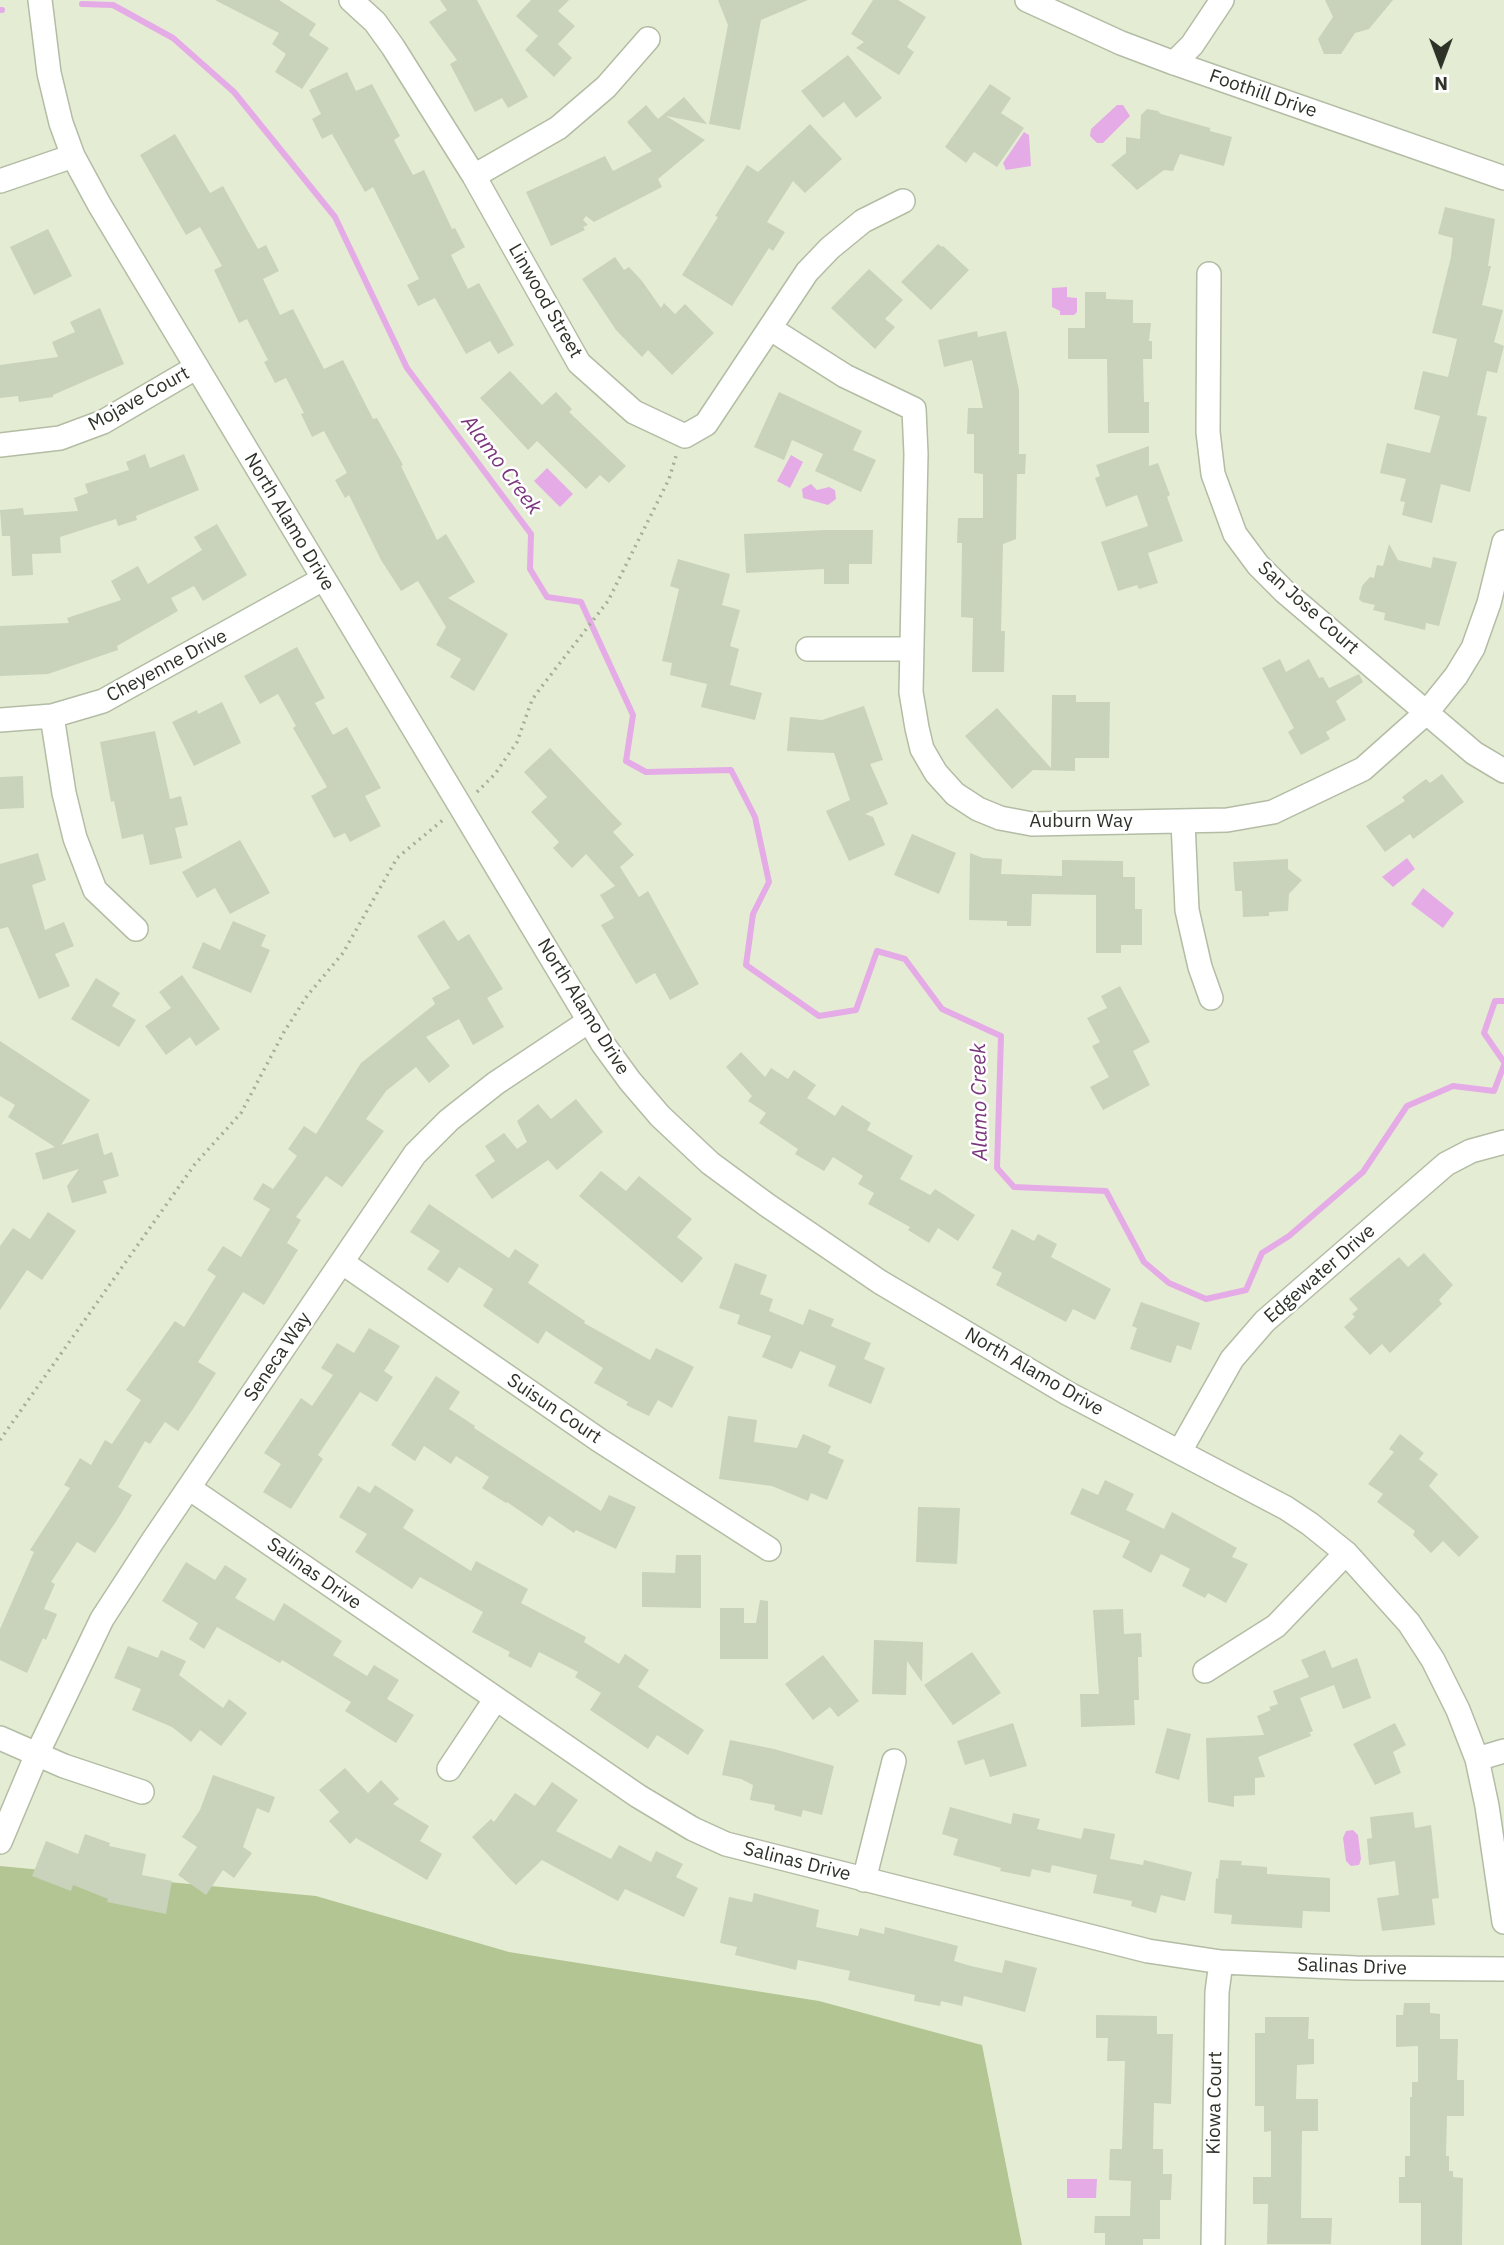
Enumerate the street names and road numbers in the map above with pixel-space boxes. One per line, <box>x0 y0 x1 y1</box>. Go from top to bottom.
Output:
street label: Foothill Drive <box>1206 65 1320 123</box>
street label: Linwood Street <box>503 240 587 362</box>
street label: Mojave Court <box>85 362 193 436</box>
street label: North Alamo Drive <box>239 449 339 595</box>
street label: San Jose Court <box>1253 557 1363 659</box>
street label: Cheyenne Drive <box>103 625 231 707</box>
street label: Auburn Way <box>1029 811 1133 833</box>
street label: North Alamo Drive <box>532 935 634 1079</box>
street label: Edgewater Drive <box>1260 1220 1380 1328</box>
street label: Seneca Way <box>240 1308 316 1406</box>
street label: North Alamo Drive <box>961 1323 1107 1421</box>
street label: Suisun Court <box>503 1369 605 1449</box>
street label: Salinas Drive <box>262 1533 366 1615</box>
street label: Salinas Drive <box>741 1838 853 1886</box>
street label: Salinas Drive <box>1297 1954 1407 1980</box>
street label: Kiowa Court <box>1203 2051 1227 2155</box>

